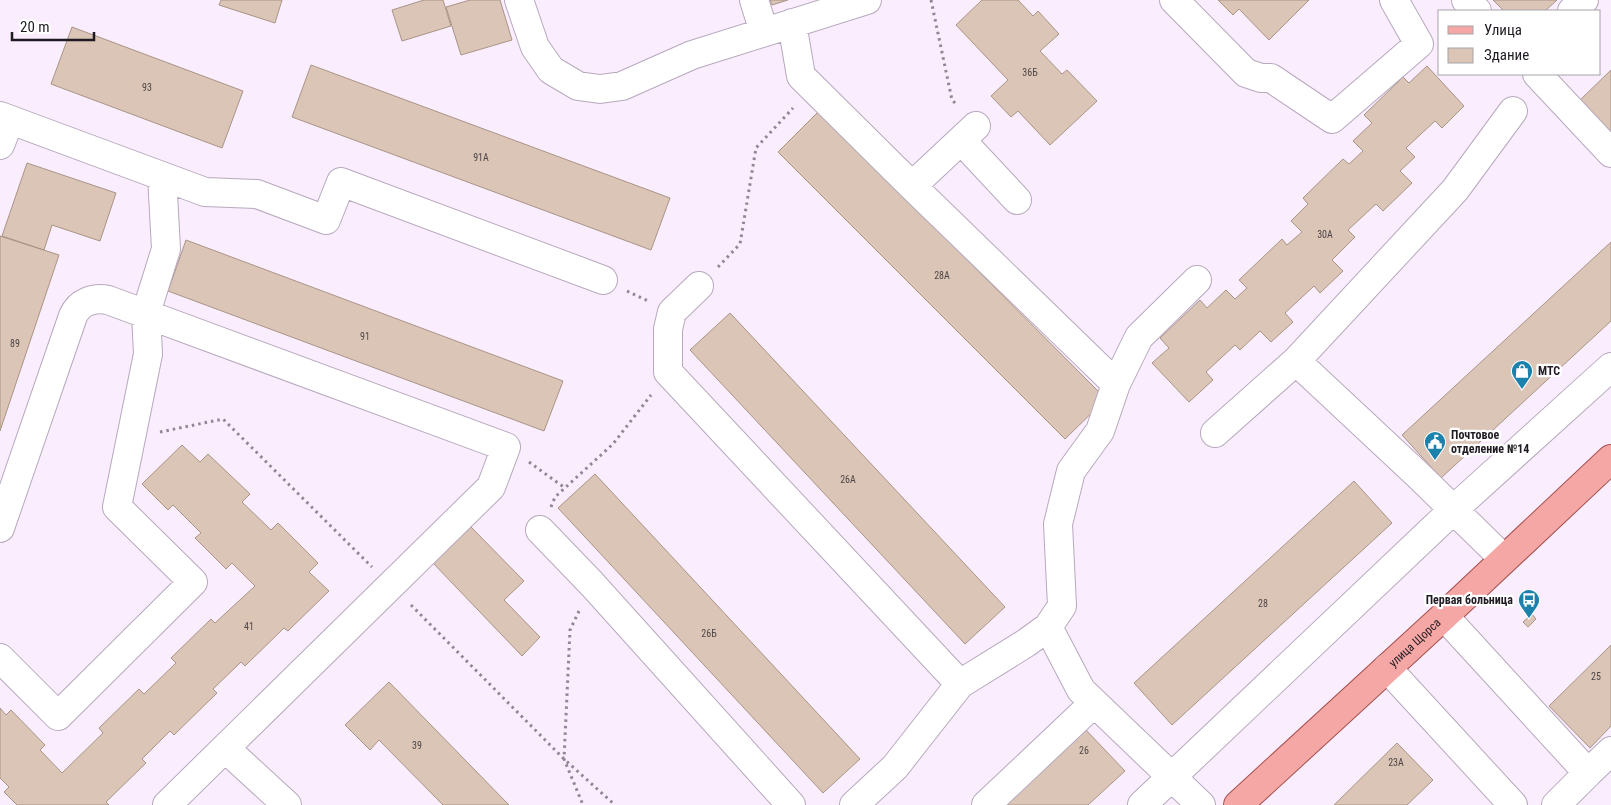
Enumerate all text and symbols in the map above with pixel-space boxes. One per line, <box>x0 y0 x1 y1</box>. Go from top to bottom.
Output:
scale bar <box>12 10 95 42</box>
legend <box>1438 10 1601 75</box>
text: 20 m <box>20 18 50 36</box>
text: Улица <box>1484 21 1522 39</box>
text: Здание <box>1484 46 1529 64</box>
house number: 36Б <box>1022 67 1038 78</box>
house number: 93 <box>142 82 152 93</box>
house number: 91А <box>473 152 489 163</box>
house number: 30А <box>1317 229 1333 240</box>
house number: 28А <box>934 270 950 281</box>
house number: 91 <box>360 331 370 342</box>
house number: 89 <box>10 338 20 349</box>
shop icon: МТС <box>1510 359 1534 390</box>
place label: МТС <box>1538 364 1560 378</box>
place label: Почтовое отделение №14 <box>1451 428 1529 456</box>
public building icon: Почтовое отделение №14 <box>1423 430 1447 461</box>
house number: 26А <box>840 474 856 485</box>
bus stop icon: Первая больница <box>1517 588 1541 619</box>
place label: Первая больница <box>1426 593 1513 607</box>
house number: 28 <box>1258 598 1268 609</box>
street label: улица Щорса <box>1386 615 1444 670</box>
house number: 41 <box>244 621 254 632</box>
house number: 26Б <box>701 628 717 639</box>
house number: 25 <box>1591 671 1601 682</box>
house number: 39 <box>412 740 422 751</box>
house number: 26 <box>1079 745 1089 756</box>
house number: 23А <box>1388 757 1404 768</box>

